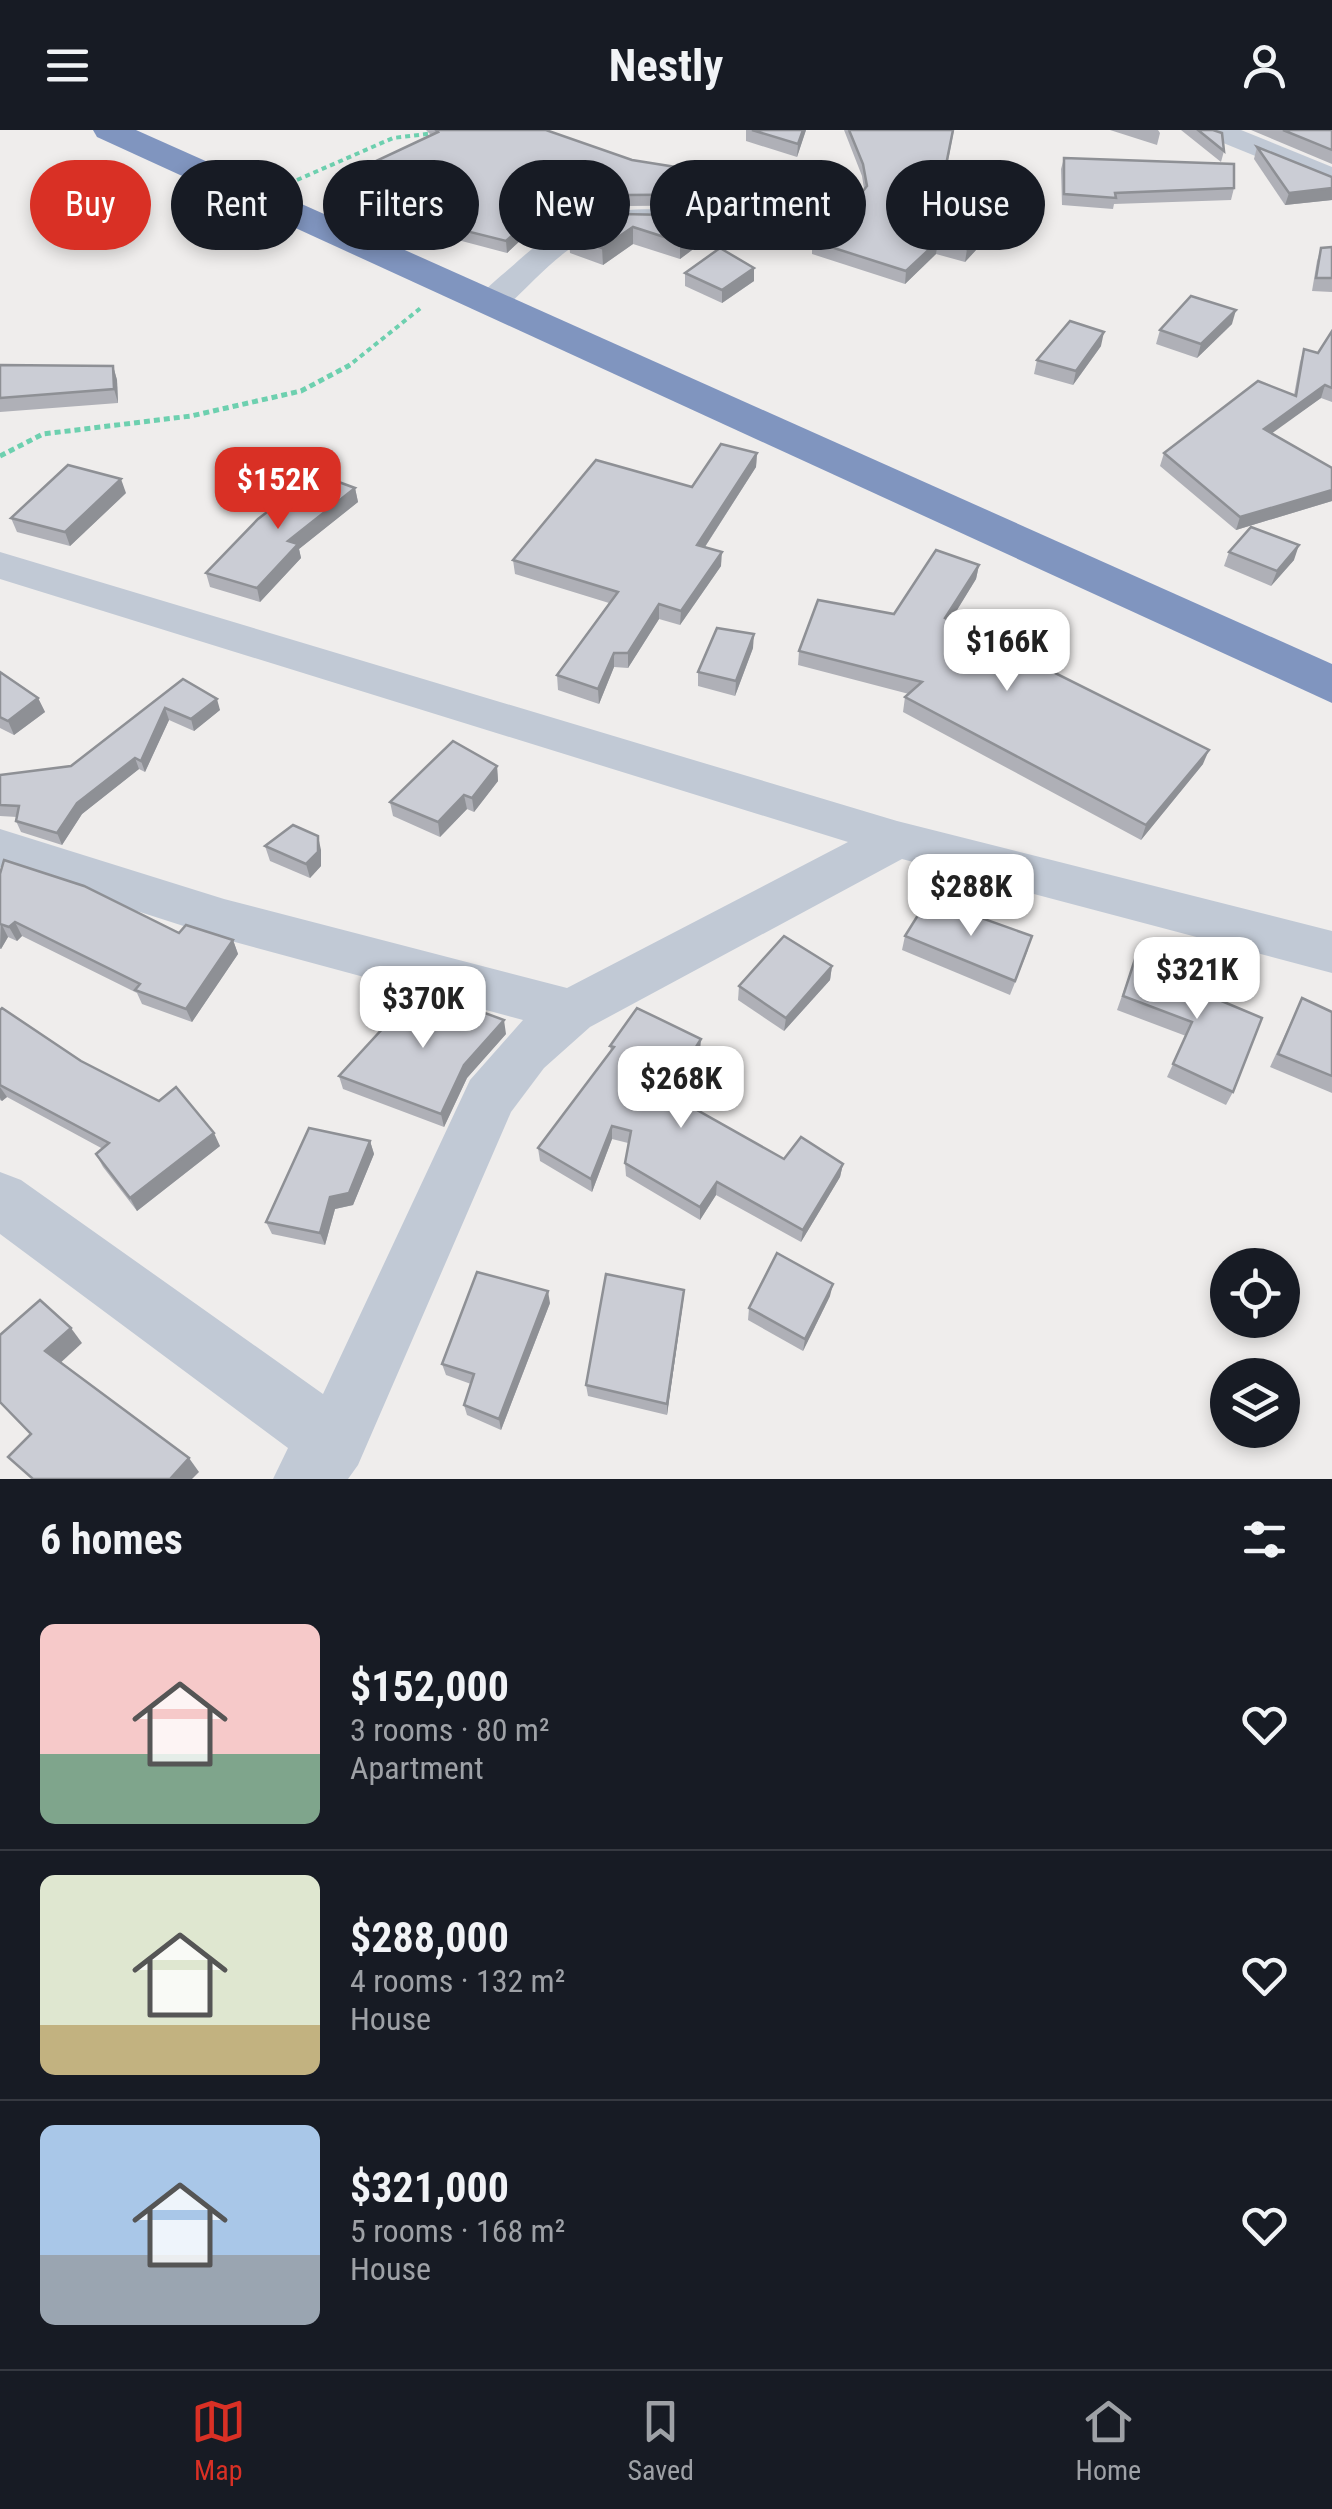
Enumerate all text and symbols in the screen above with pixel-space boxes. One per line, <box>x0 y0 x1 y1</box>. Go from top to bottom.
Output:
icon: menu <box>40 38 95 93</box>
icon: person <box>1237 38 1292 93</box>
text: Nestly <box>609 39 723 92</box>
chip: Buy <box>30 160 151 250</box>
chip: Rent <box>171 160 303 250</box>
chip: Filters <box>323 160 479 250</box>
chip: New <box>499 160 630 250</box>
chip: Apartment <box>650 160 866 250</box>
chip: House <box>886 160 1045 250</box>
pin: $152K <box>208 447 348 532</box>
text: $152K <box>237 460 319 498</box>
pin: $166K <box>937 609 1077 694</box>
text: $166K <box>966 622 1048 660</box>
pin: $288K <box>901 854 1041 939</box>
text: $288K <box>930 867 1012 905</box>
pin: $321K <box>1127 937 1267 1022</box>
text: $321K <box>1156 950 1238 988</box>
pin: $370K <box>353 966 493 1051</box>
text: $370K <box>382 979 464 1017</box>
pin: $268K <box>611 1046 751 1131</box>
text: $268K <box>640 1059 722 1097</box>
map controls <box>1210 1248 1300 1448</box>
button: locate <box>1210 1248 1300 1338</box>
button: layers <box>1210 1358 1300 1448</box>
icon: filters <box>1237 1512 1292 1567</box>
text: 6 homes <box>40 1515 183 1564</box>
text: $152,000 <box>350 1662 509 1711</box>
icon: home <box>120 1664 240 1784</box>
icon: heart <box>1237 1697 1292 1752</box>
text: 3 rooms · 80 m² <box>350 1711 549 1749</box>
text: Apartment <box>350 1749 484 1787</box>
text: $288,000 <box>350 1913 509 1962</box>
icon: home <box>120 1915 240 2035</box>
icon: heart <box>1237 1948 1292 2003</box>
text: 4 rooms · 132 m² <box>350 1962 565 2000</box>
text: House <box>350 2000 431 2038</box>
text: $321,000 <box>350 2163 509 2212</box>
icon: home <box>120 2165 240 2285</box>
icon: heart <box>1237 2198 1292 2253</box>
text: 5 rooms · 168 m² <box>350 2212 565 2250</box>
text: House <box>350 2250 431 2288</box>
tab: Map <box>191 2394 246 2487</box>
tab: Saved <box>627 2394 694 2487</box>
tab: Home <box>1076 2394 1141 2487</box>

